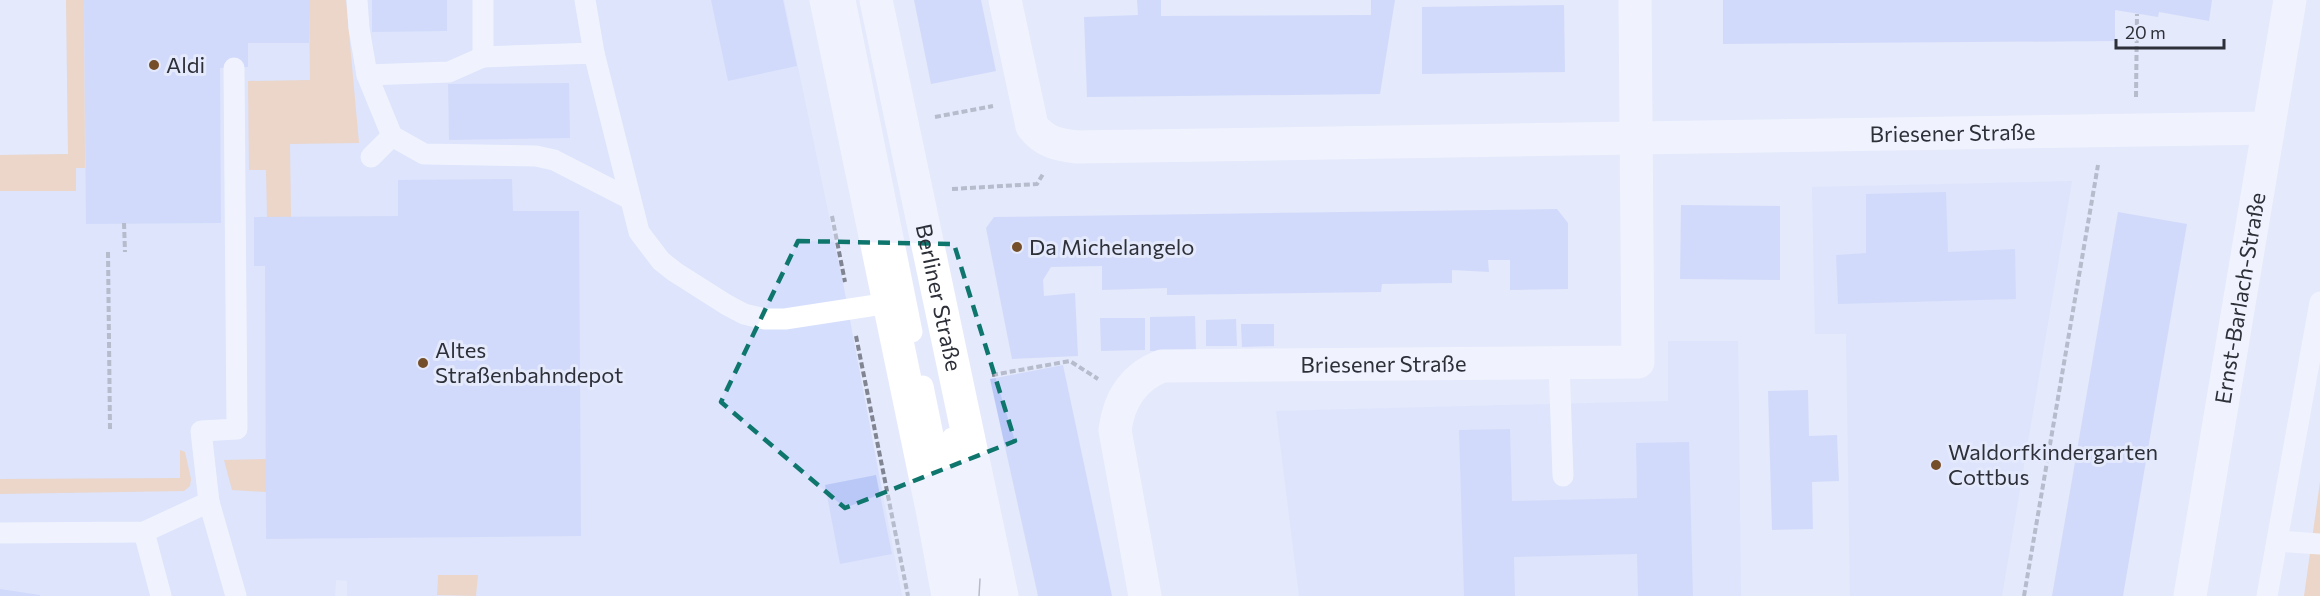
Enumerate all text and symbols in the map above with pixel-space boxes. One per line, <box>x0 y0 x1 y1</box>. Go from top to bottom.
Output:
scale bar <box>2116 12 2224 50</box>
text: 20 m <box>2125 21 2166 43</box>
place label: Aldi <box>166 51 205 78</box>
marker: Aldi <box>147 58 161 72</box>
street label: Briesener Straße <box>1869 118 2036 147</box>
street label: Ernst-Barlach-Straße <box>2208 190 2270 406</box>
street label: Berliner Straße <box>911 221 968 373</box>
place label: Da Michelangelo <box>1029 233 1194 260</box>
marker: Da Michelangelo <box>1010 240 1024 254</box>
place label: Altes Straßenbahndepot <box>435 336 623 388</box>
street label: Briesener Straße <box>1300 349 1467 378</box>
marker: Altes Straßenbahndepot <box>416 356 430 370</box>
place label: Waldorfkindergarten Cottbus <box>1948 438 2158 490</box>
marker: Waldorfkindergarten Cottbus <box>1929 458 1943 472</box>

